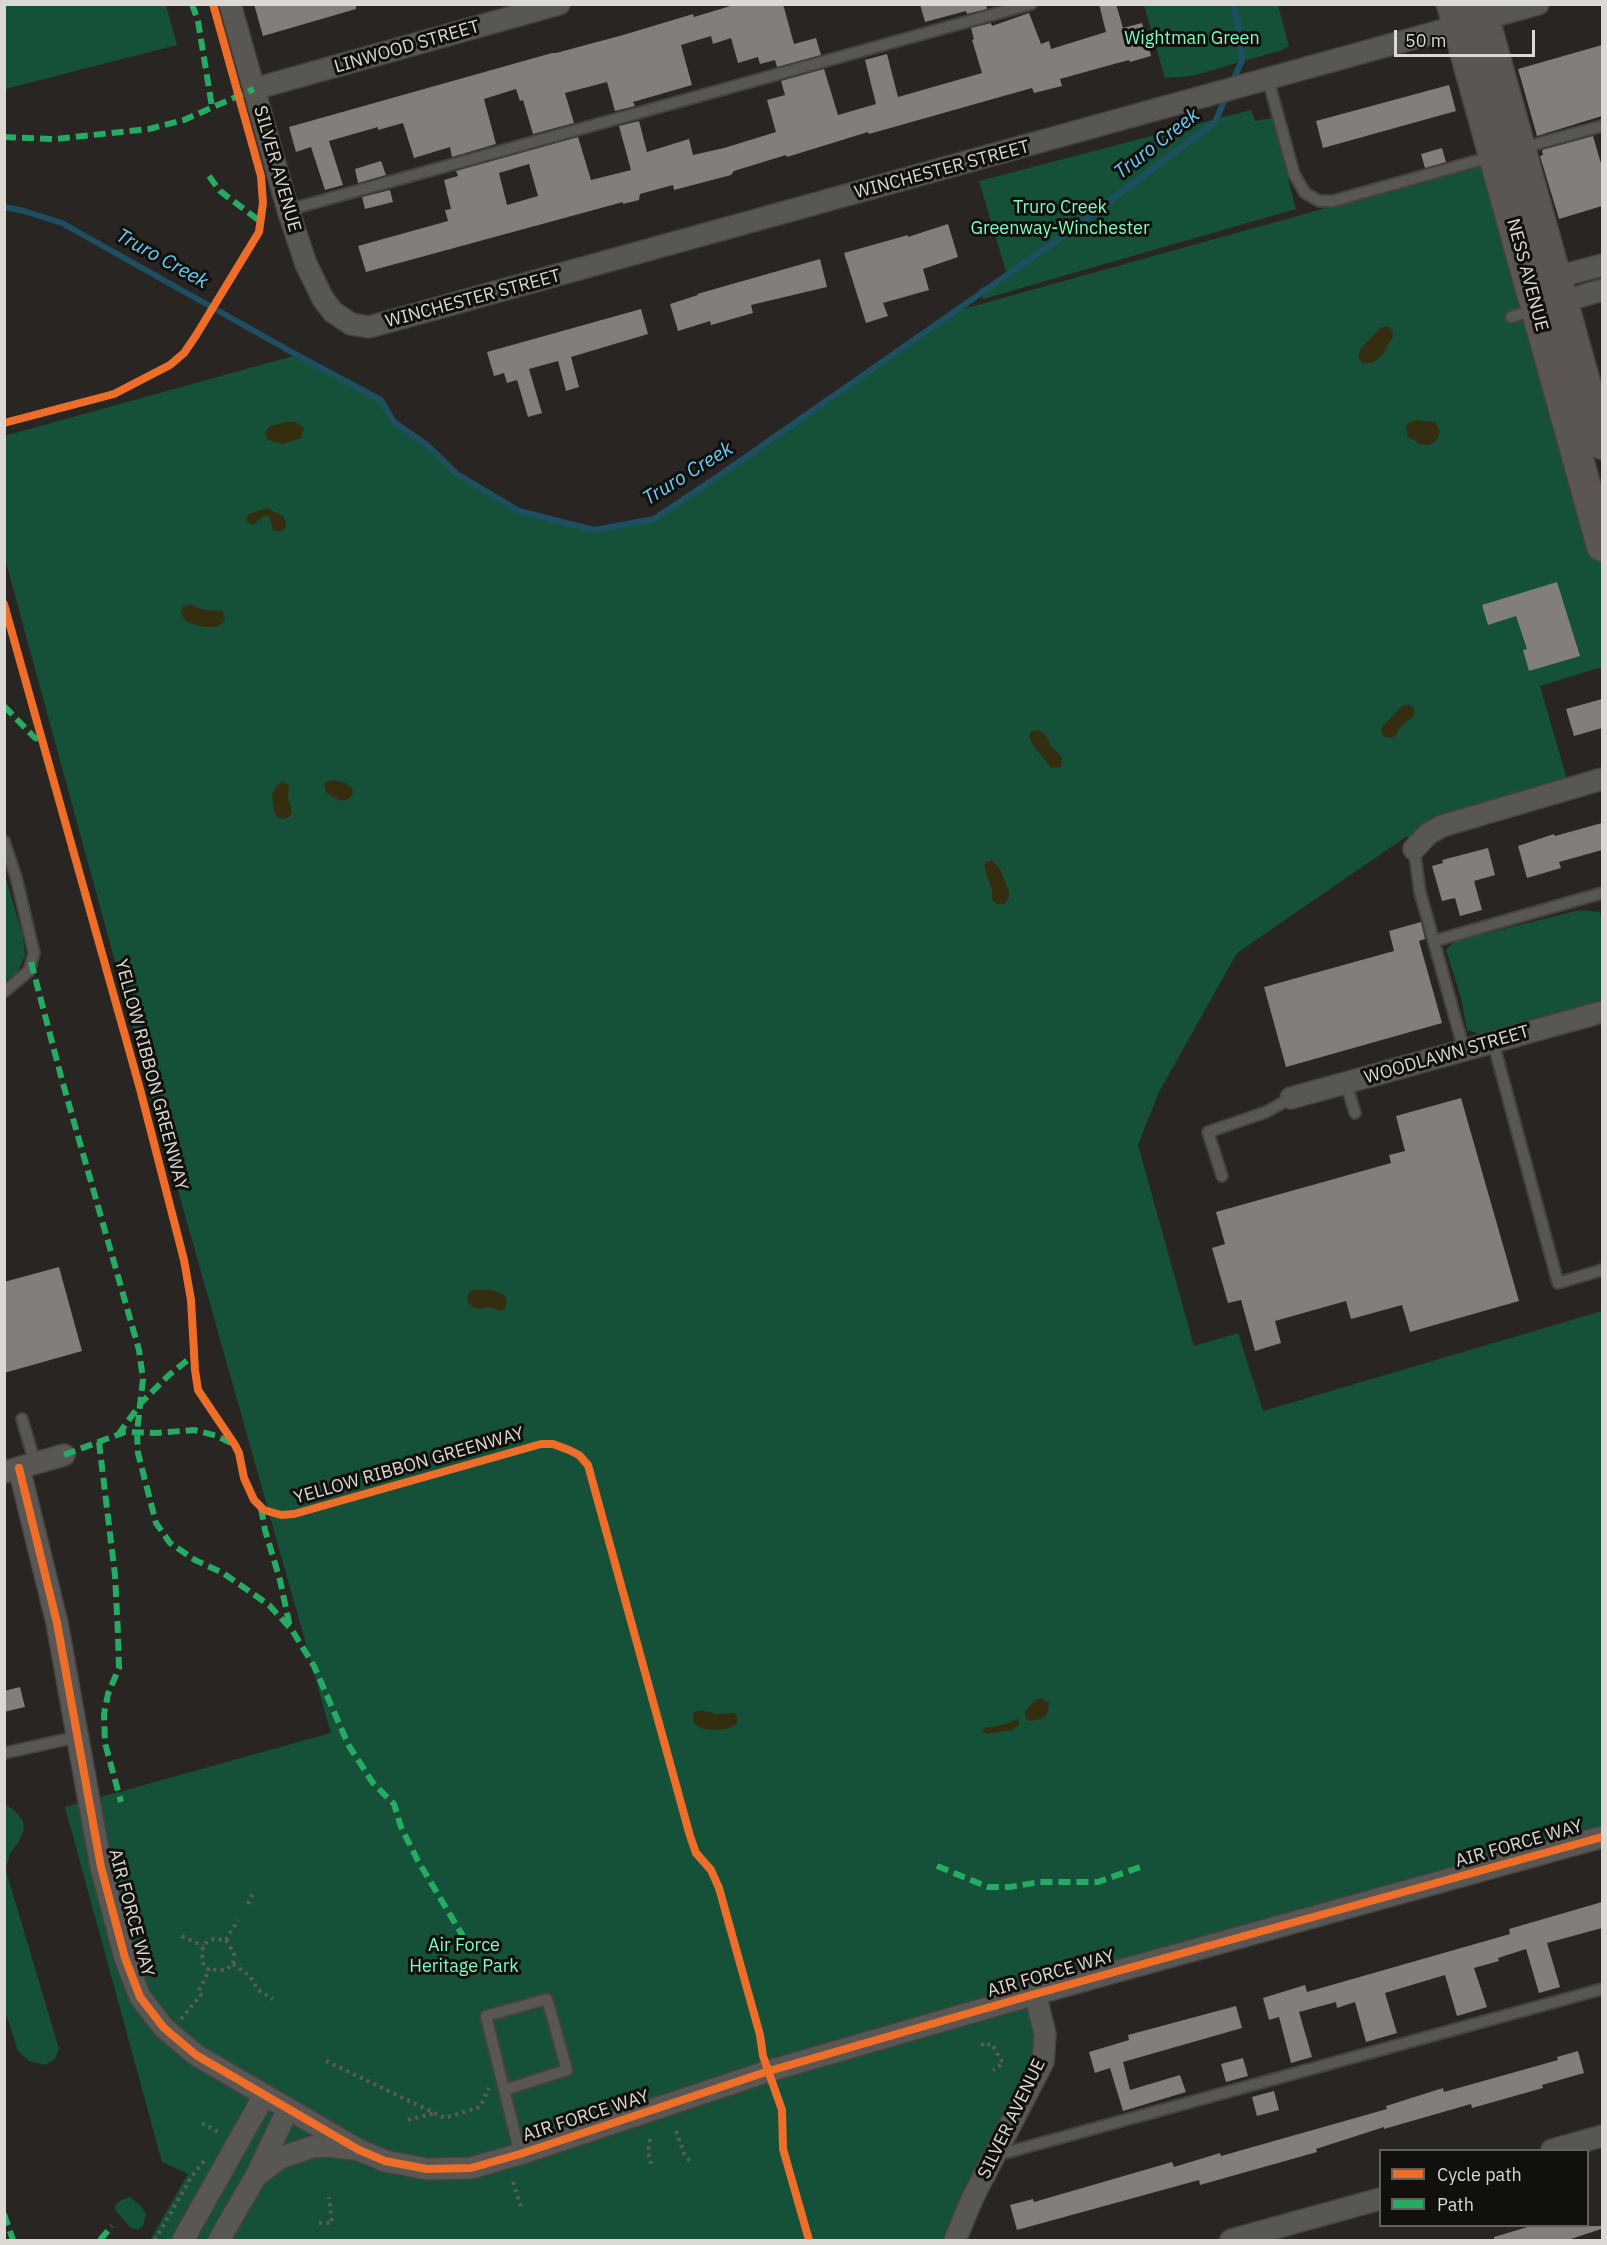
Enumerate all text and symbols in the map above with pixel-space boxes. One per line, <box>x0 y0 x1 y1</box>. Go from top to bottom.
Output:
street label: LINWOOD STREET <box>332 16 482 78</box>
scale bar <box>1397 18 1538 56</box>
park label: Wightman Green <box>1124 28 1260 50</box>
text: 50 m <box>1405 29 1447 52</box>
street label: SILVER AVENUE <box>249 103 305 235</box>
water label: Truro Creek <box>1110 103 1204 185</box>
street label: WINCHESTER STREET <box>852 136 1032 204</box>
park label: Truro Creek Greenway-Winchester <box>970 197 1150 240</box>
street label: NESS AVENUE <box>1502 216 1552 334</box>
water label: Truro Creek <box>112 224 212 294</box>
street label: WINCHESTER STREET <box>383 265 563 333</box>
water label: Truro Creek <box>639 437 737 511</box>
street label: YELLOW RIBBON GREENWAY <box>110 957 192 1193</box>
street label: WOODLAWN STREET <box>1362 1021 1532 1089</box>
street label: YELLOW RIBBON GREENWAY <box>291 1423 527 1509</box>
street label: AIR FORCE WAY <box>1453 1816 1585 1872</box>
street label: AIR FORCE WAY <box>104 1847 158 1979</box>
park label: Air Force Heritage Park <box>409 1935 519 1978</box>
street label: AIR FORCE WAY <box>985 1946 1117 2002</box>
street label: SILVER AVENUE <box>974 2056 1050 2182</box>
street label: AIR FORCE WAY <box>520 2085 652 2147</box>
legend <box>1379 2149 1589 2227</box>
text: Cycle path <box>1437 2163 1522 2186</box>
text: Path <box>1437 2193 1474 2216</box>

